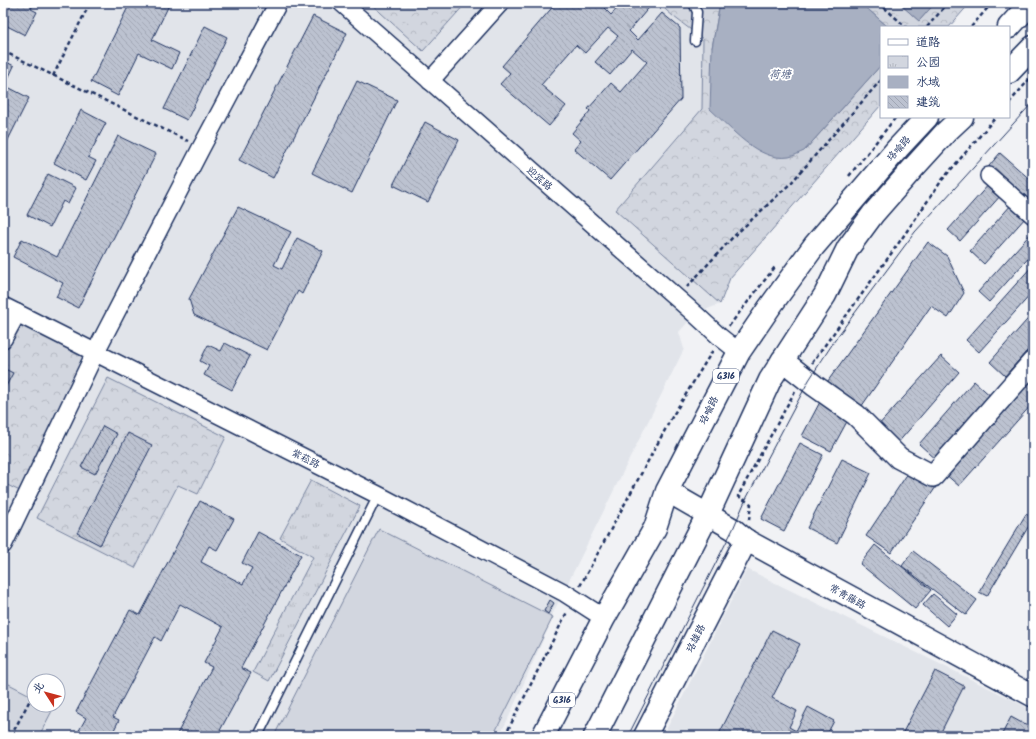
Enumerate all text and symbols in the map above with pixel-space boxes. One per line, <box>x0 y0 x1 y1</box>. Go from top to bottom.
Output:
legend <box>880 26 1010 118</box>
text: 道路 <box>916 33 940 52</box>
text: 公园 <box>916 53 940 72</box>
water label: 荷塘 <box>769 66 792 84</box>
text: 水域 <box>916 73 940 92</box>
text: 建筑 <box>916 93 940 112</box>
street label: 珞喻路 <box>883 132 915 165</box>
street label: 迎宾路 <box>523 163 556 195</box>
road number: G316 <box>713 369 739 383</box>
street label: 珞喻路 <box>695 393 723 427</box>
street label: 紫菘路 <box>289 445 323 473</box>
street label: 常青藤路 <box>826 580 869 614</box>
street label: 珞雄路 <box>682 621 710 655</box>
north arrow <box>26 673 66 713</box>
text: 北 <box>28 678 49 697</box>
road number: G316 <box>549 693 575 707</box>

